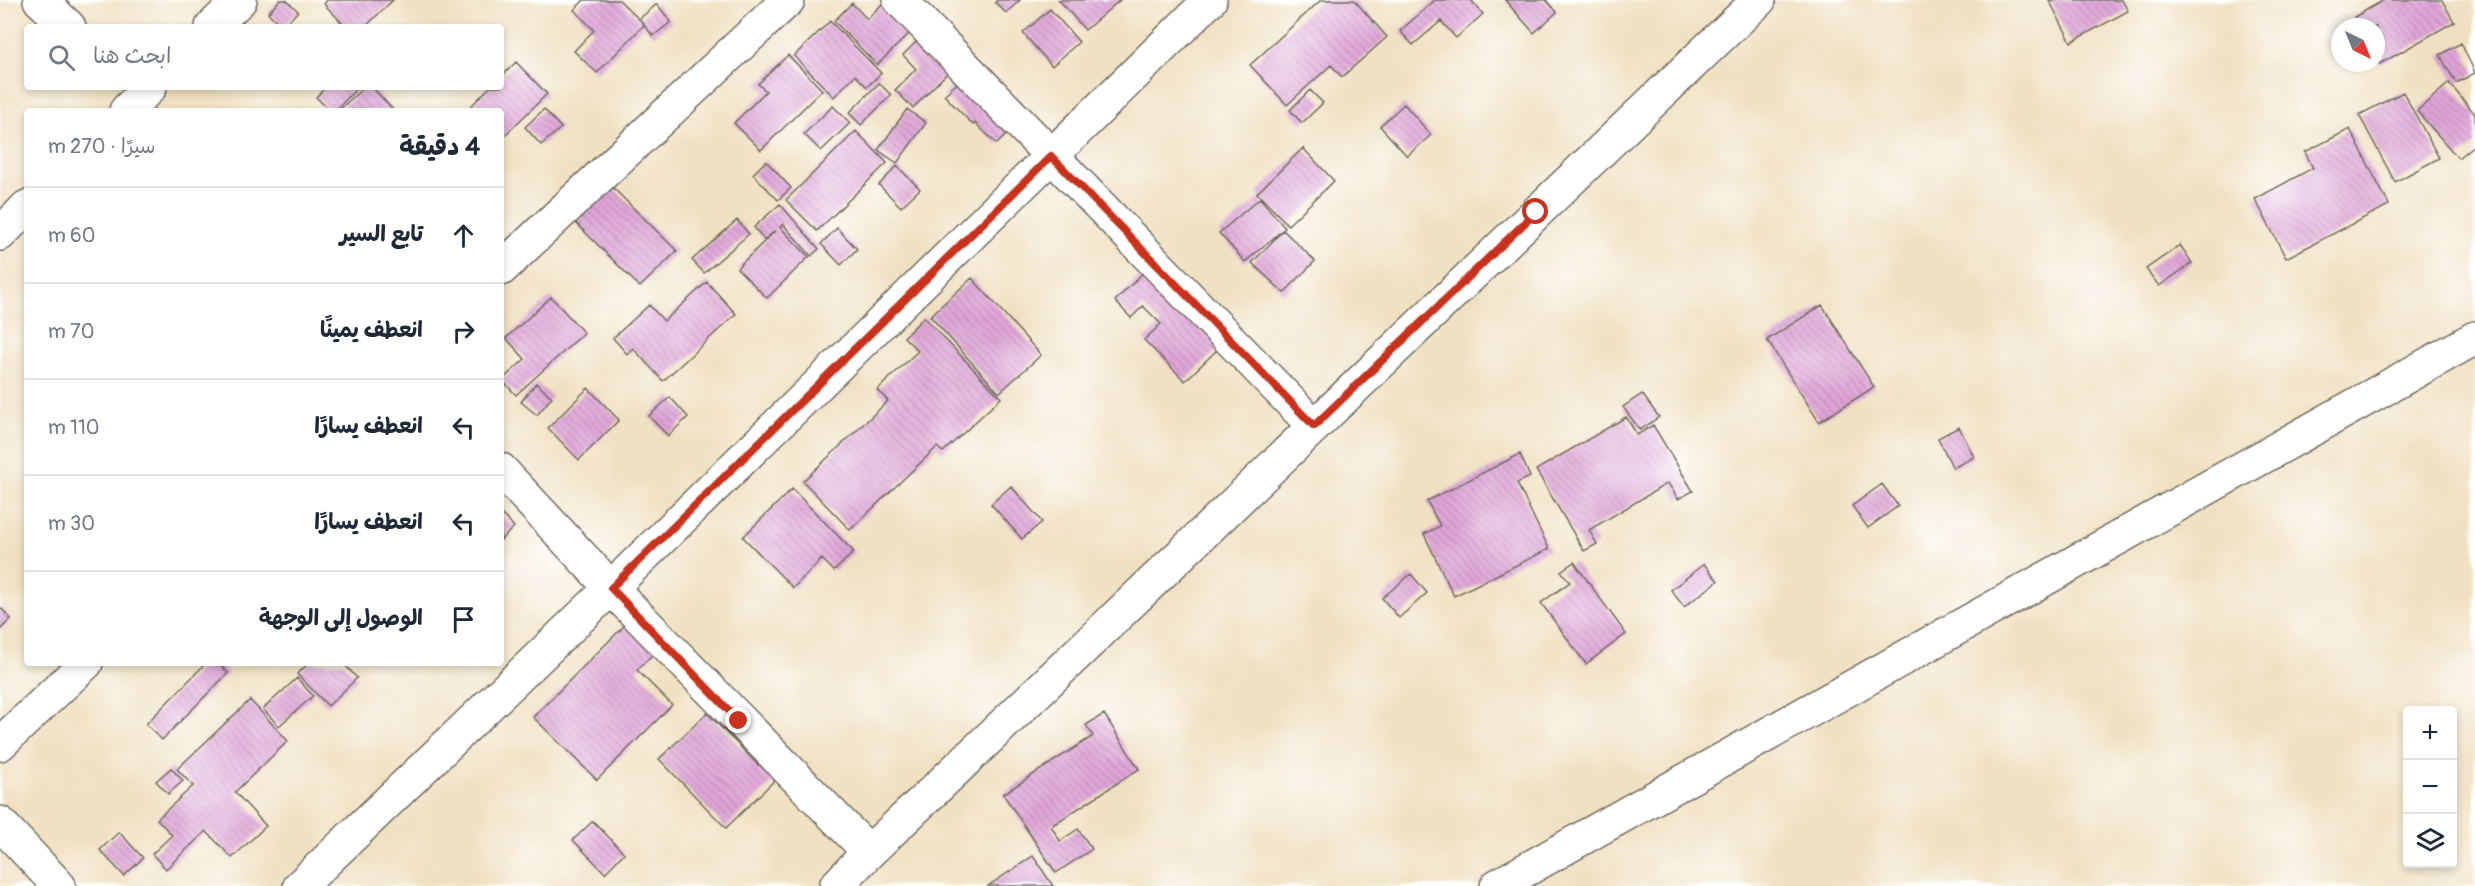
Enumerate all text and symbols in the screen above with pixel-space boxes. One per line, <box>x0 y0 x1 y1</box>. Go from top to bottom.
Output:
north arrow <box>2331 18 2385 72</box>
search box <box>24 24 504 90</box>
icon: search <box>45 41 78 74</box>
text: ابحث هنا <box>93 42 171 70</box>
text: 4 دقيقة <box>399 131 480 163</box>
text: سيرًا · 270 m <box>48 134 155 159</box>
route start <box>1522 198 1548 224</box>
icon: ahead <box>447 219 480 252</box>
text: تابع السير <box>340 220 423 248</box>
text: 60 m <box>48 223 95 248</box>
icon: right <box>447 315 480 348</box>
text: انعطف يمينًا <box>320 316 423 344</box>
text: 70 m <box>48 319 94 344</box>
icon: left <box>447 411 480 444</box>
text: انعطف يسارًا <box>314 412 423 440</box>
text: 110 m <box>48 415 99 440</box>
icon: left <box>447 507 480 540</box>
text: انعطف يسارًا <box>314 508 423 536</box>
text: 30 m <box>48 511 95 536</box>
icon: arrive <box>447 603 480 636</box>
text: الوصول إلى الوجهة <box>259 604 423 632</box>
map controls <box>2403 706 2457 868</box>
button: + <box>2403 706 2457 760</box>
route end <box>725 707 751 733</box>
button: − <box>2403 760 2457 814</box>
button: layers <box>2403 814 2457 868</box>

